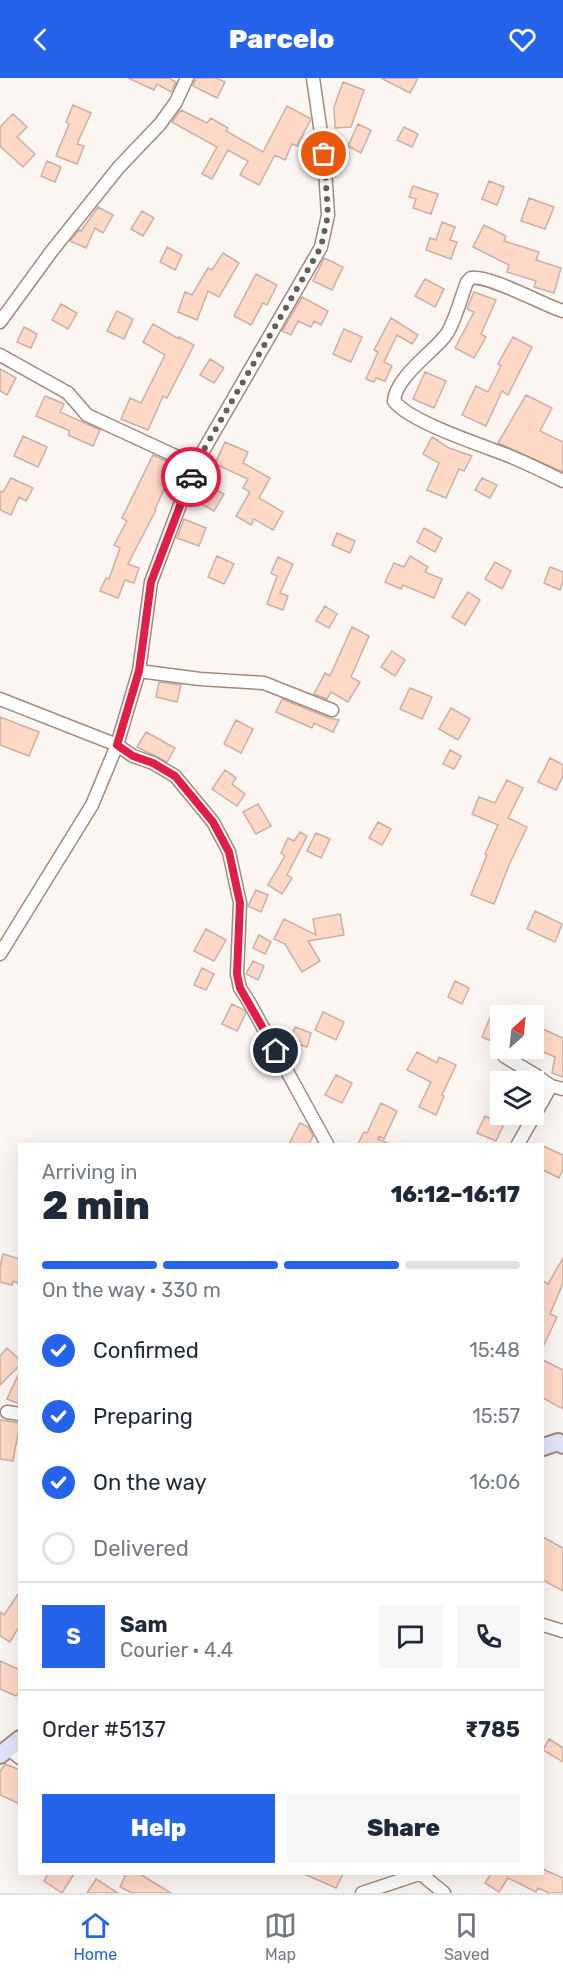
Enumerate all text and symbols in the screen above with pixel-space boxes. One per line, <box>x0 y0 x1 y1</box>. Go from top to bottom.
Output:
icon: back <box>24 23 57 56</box>
text: Parcelo <box>229 23 334 55</box>
icon: heart <box>506 23 539 56</box>
pin <box>298 128 349 179</box>
icon: bag <box>307 137 340 170</box>
courier <box>161 447 221 507</box>
icon: car <box>175 461 208 494</box>
north arrow <box>490 1005 544 1059</box>
map controls <box>490 1005 544 1125</box>
pin <box>250 1025 301 1076</box>
icon: home <box>259 1034 292 1067</box>
button: layers <box>490 1071 544 1125</box>
text: Arriving in <box>42 1160 137 1184</box>
text: 16:12–16:17 <box>391 1181 520 1208</box>
text: 2 min <box>42 1183 150 1229</box>
text: On the way · 330 m <box>42 1278 221 1302</box>
icon: check <box>42 1334 75 1367</box>
text: Confirmed <box>93 1337 199 1364</box>
text: 15:48 <box>469 1338 520 1362</box>
icon: check <box>42 1400 75 1433</box>
text: Preparing <box>93 1403 193 1430</box>
text: 15:57 <box>472 1404 520 1428</box>
icon: check <box>42 1466 75 1499</box>
text: On the way <box>93 1469 207 1496</box>
text: 16:06 <box>470 1470 520 1494</box>
text: Delivered <box>93 1535 189 1562</box>
button: chat <box>379 1605 442 1668</box>
button: phone <box>457 1605 520 1668</box>
text: Sam <box>120 1611 168 1638</box>
text: S <box>66 1623 81 1650</box>
text: Courier · 4.4 <box>120 1638 233 1662</box>
text: Order #5137 <box>42 1716 166 1743</box>
text: ₹785 <box>465 1716 520 1743</box>
button: Help <box>42 1794 275 1863</box>
button: Share <box>287 1794 520 1863</box>
tab: Home <box>73 1909 117 1964</box>
tab: Map <box>264 1909 297 1964</box>
tab: Saved <box>444 1909 490 1964</box>

